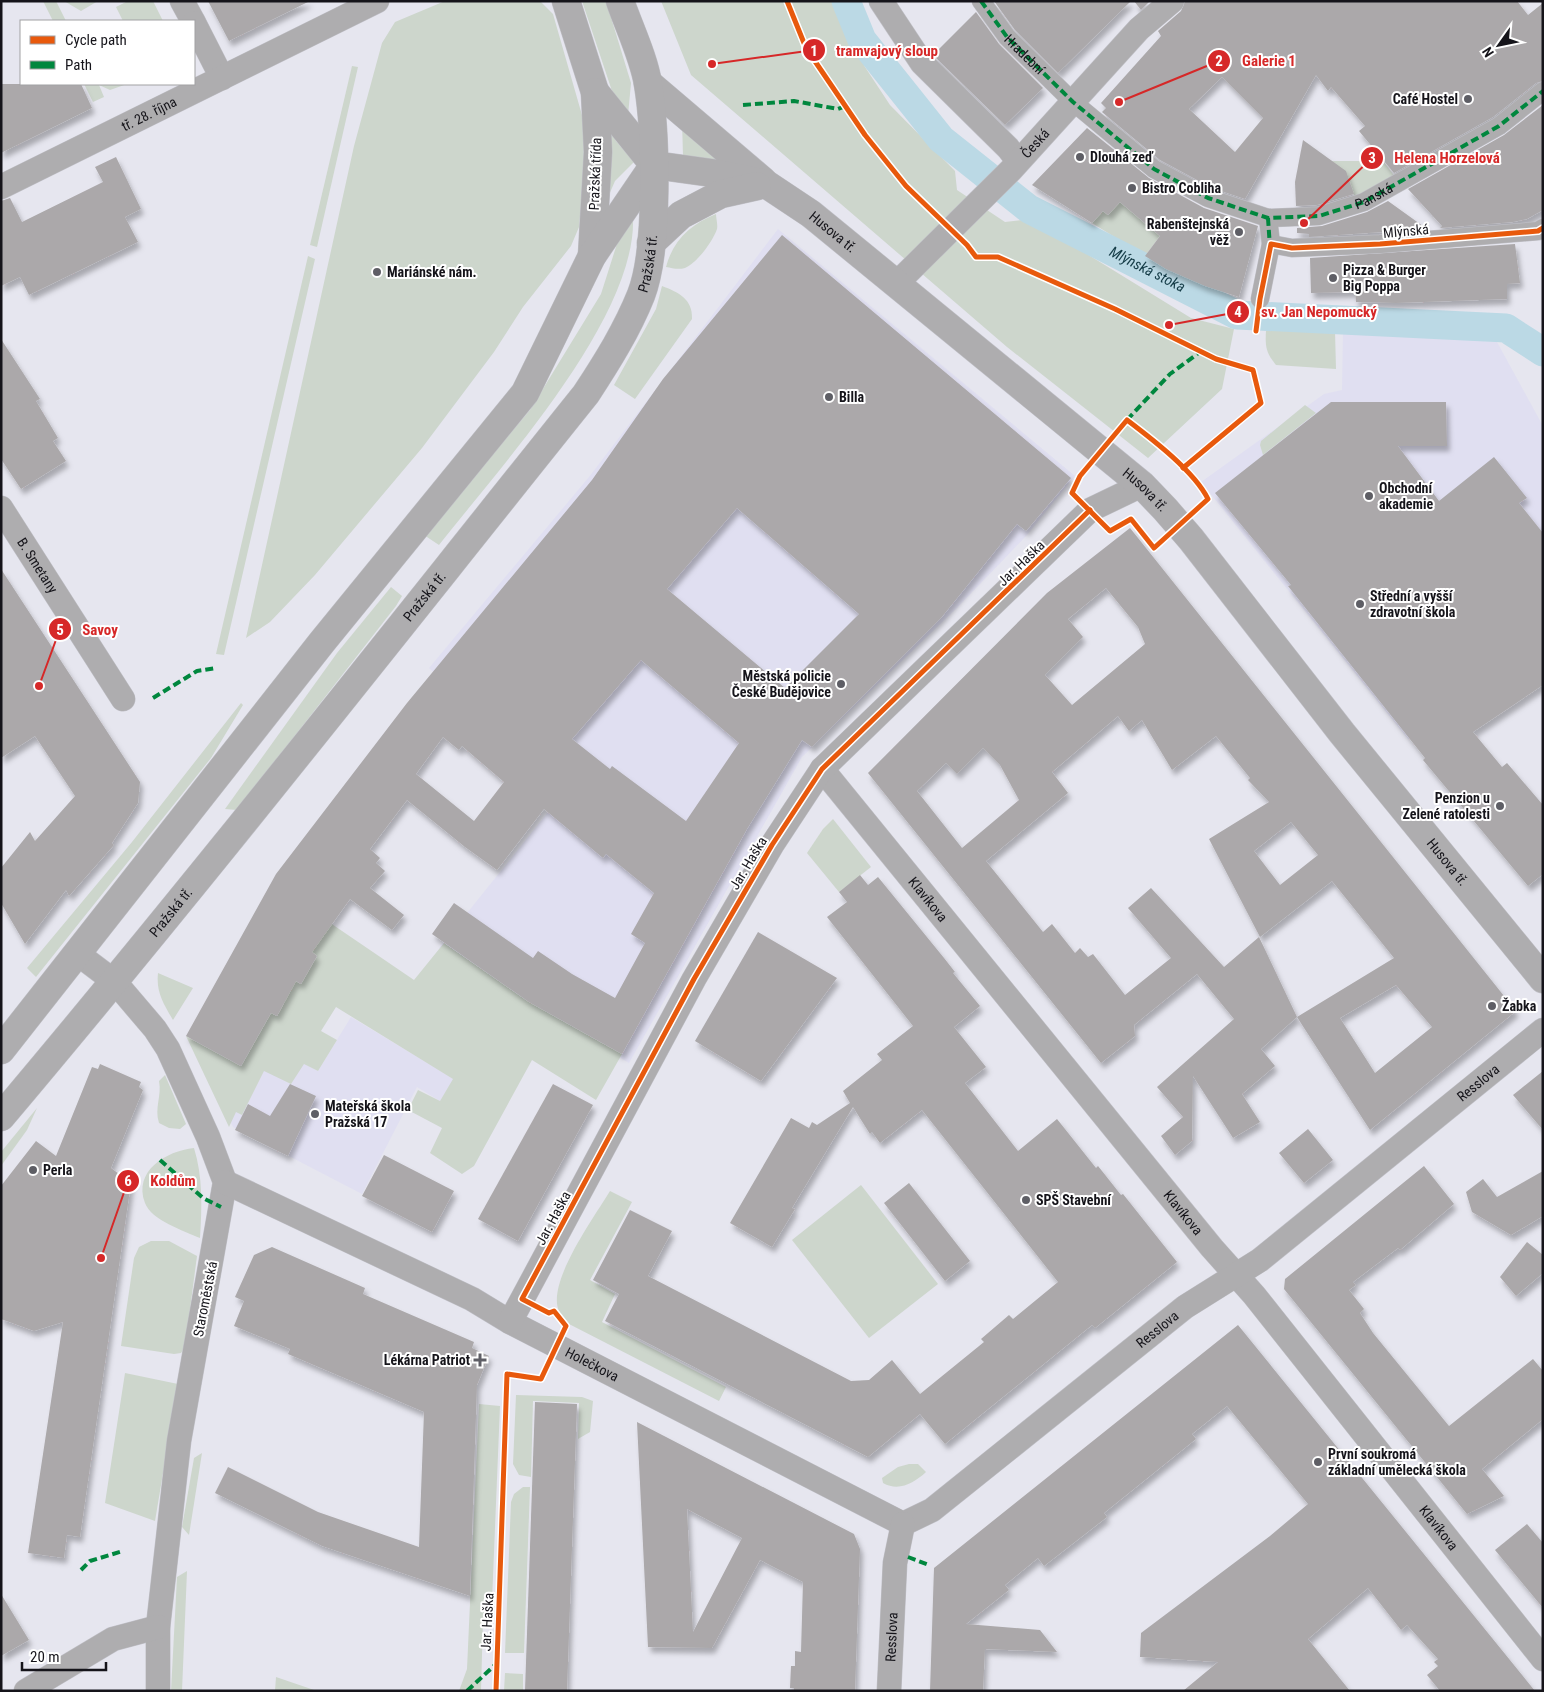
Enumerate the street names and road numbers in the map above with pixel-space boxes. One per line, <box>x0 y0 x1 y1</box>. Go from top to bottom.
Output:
street label: Hradební <box>1001 31 1048 78</box>
street label: tř. 28. října <box>119 93 179 134</box>
street label: Česká <box>1017 125 1053 161</box>
street label: Pražská třída <box>586 137 604 211</box>
street label: Panská <box>1353 180 1395 212</box>
street label: Husova tř. <box>806 208 860 256</box>
street label: Mlýnská <box>1382 221 1430 241</box>
street label: Pražská tř. <box>634 234 660 294</box>
street label: Husova tř. <box>1120 465 1171 515</box>
street label: B. Smetany <box>14 535 61 596</box>
street label: Jar. Haška <box>994 537 1048 589</box>
street label: Pražská tř. <box>400 569 449 624</box>
street label: Jar. Haška <box>726 834 770 892</box>
street label: Husova tř. <box>1424 835 1471 889</box>
street label: Klavíkova <box>905 874 951 925</box>
street label: Pražská tř. <box>146 884 195 940</box>
street label: Resslova <box>1454 1061 1502 1105</box>
street label: Klavíkova <box>1160 1187 1206 1238</box>
street label: Jar. Haška <box>532 1188 574 1248</box>
street label: Staroměstská <box>190 1260 220 1338</box>
street label: Resslova <box>1133 1308 1182 1351</box>
street label: Holečkova <box>563 1344 621 1385</box>
street label: Klavíkova <box>1416 1502 1461 1553</box>
street label: Jar. Haška <box>477 1592 497 1652</box>
street label: Resslova <box>882 1612 901 1662</box>

